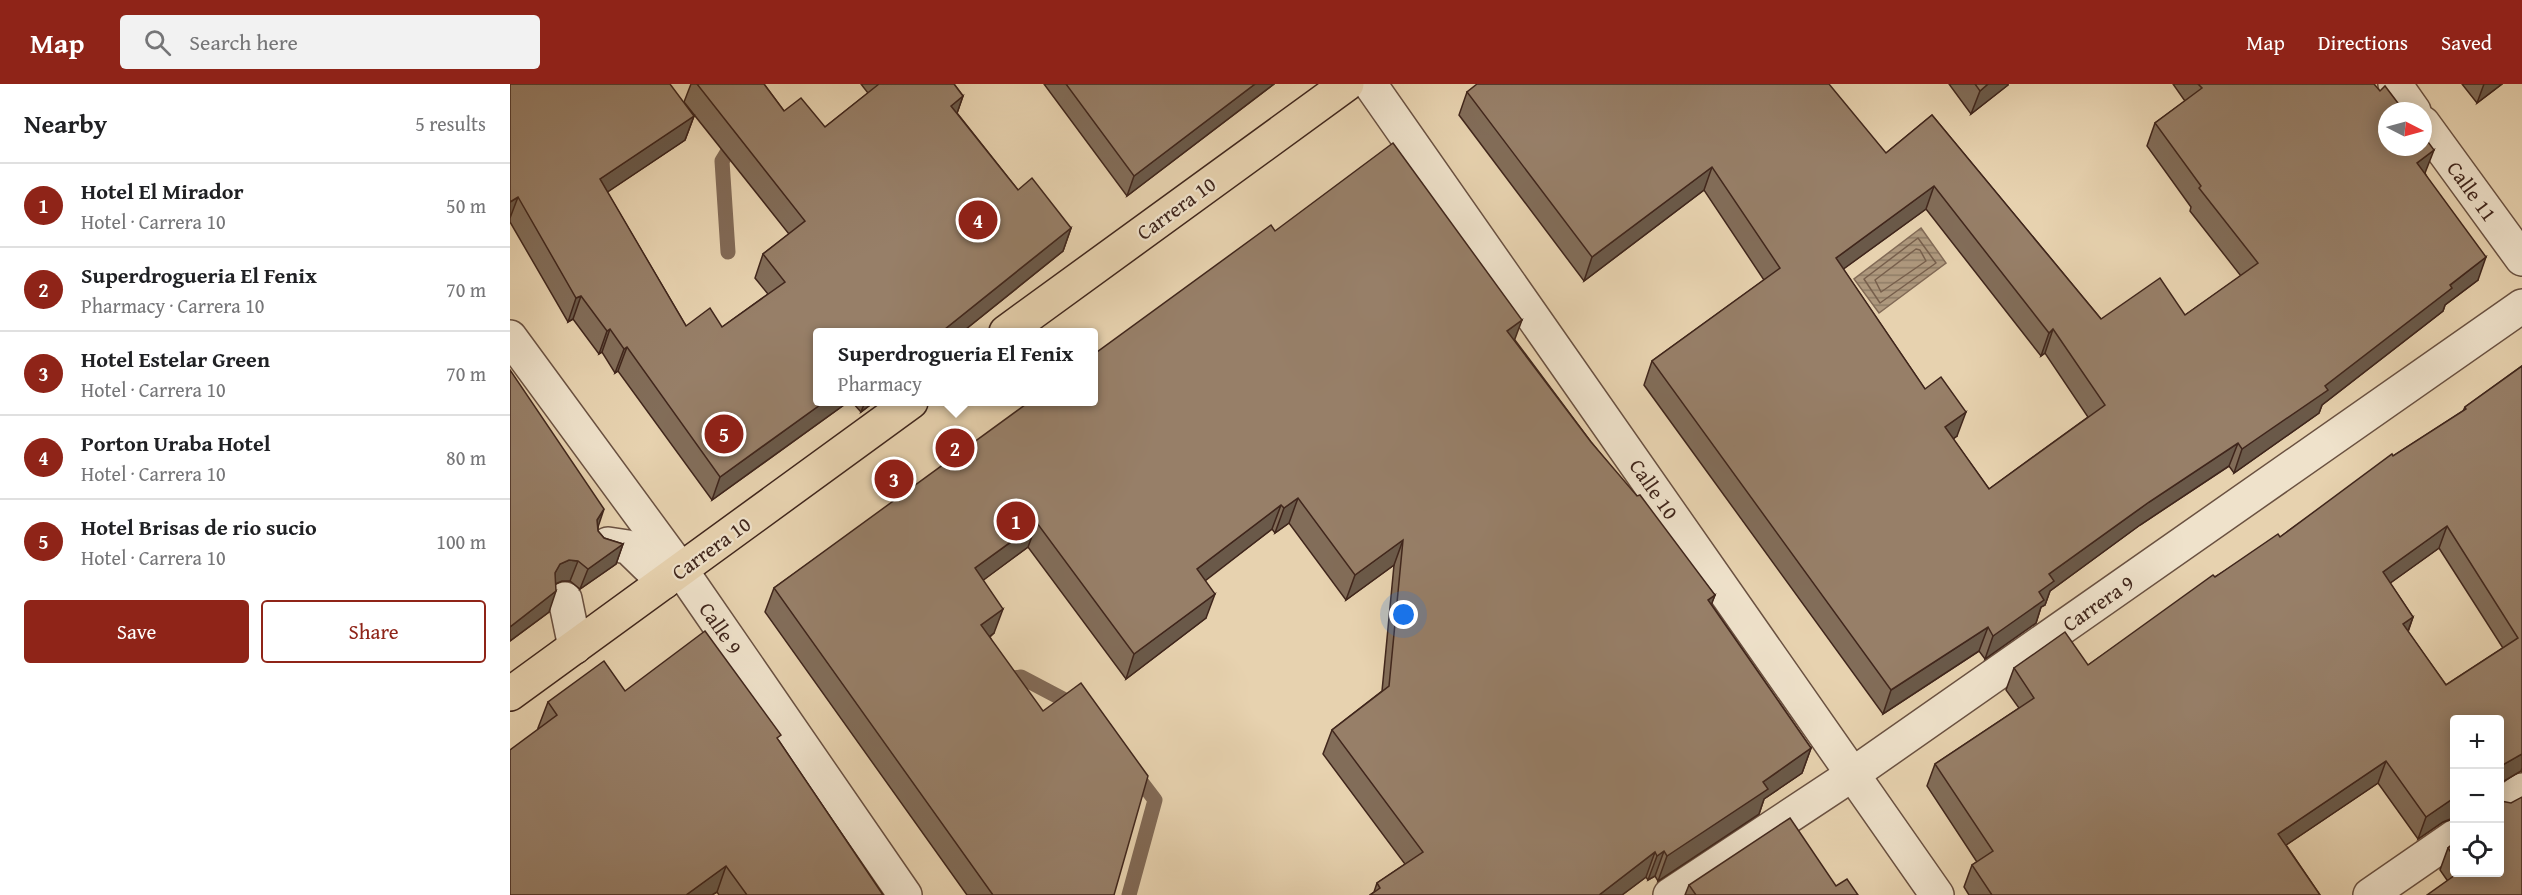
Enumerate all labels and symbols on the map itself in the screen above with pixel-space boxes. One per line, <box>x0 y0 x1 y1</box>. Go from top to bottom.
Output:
north arrow <box>2378 102 2432 156</box>
street label: Calle 11 <box>2440 154 2504 228</box>
street label: Carrera 10 <box>1130 169 1222 247</box>
pin: 4 <box>958 198 998 242</box>
pin: 5 <box>704 412 744 456</box>
pin: 2 <box>936 426 974 470</box>
street label: Calle 10 <box>1622 452 1686 526</box>
pin: 3 <box>874 456 914 502</box>
pin: 1 <box>996 498 1036 544</box>
street label: Carrera 10 <box>665 509 757 587</box>
street label: Carrera 9 <box>2056 567 2140 639</box>
street label: Calle 9 <box>692 595 750 661</box>
your location <box>1389 600 1418 629</box>

